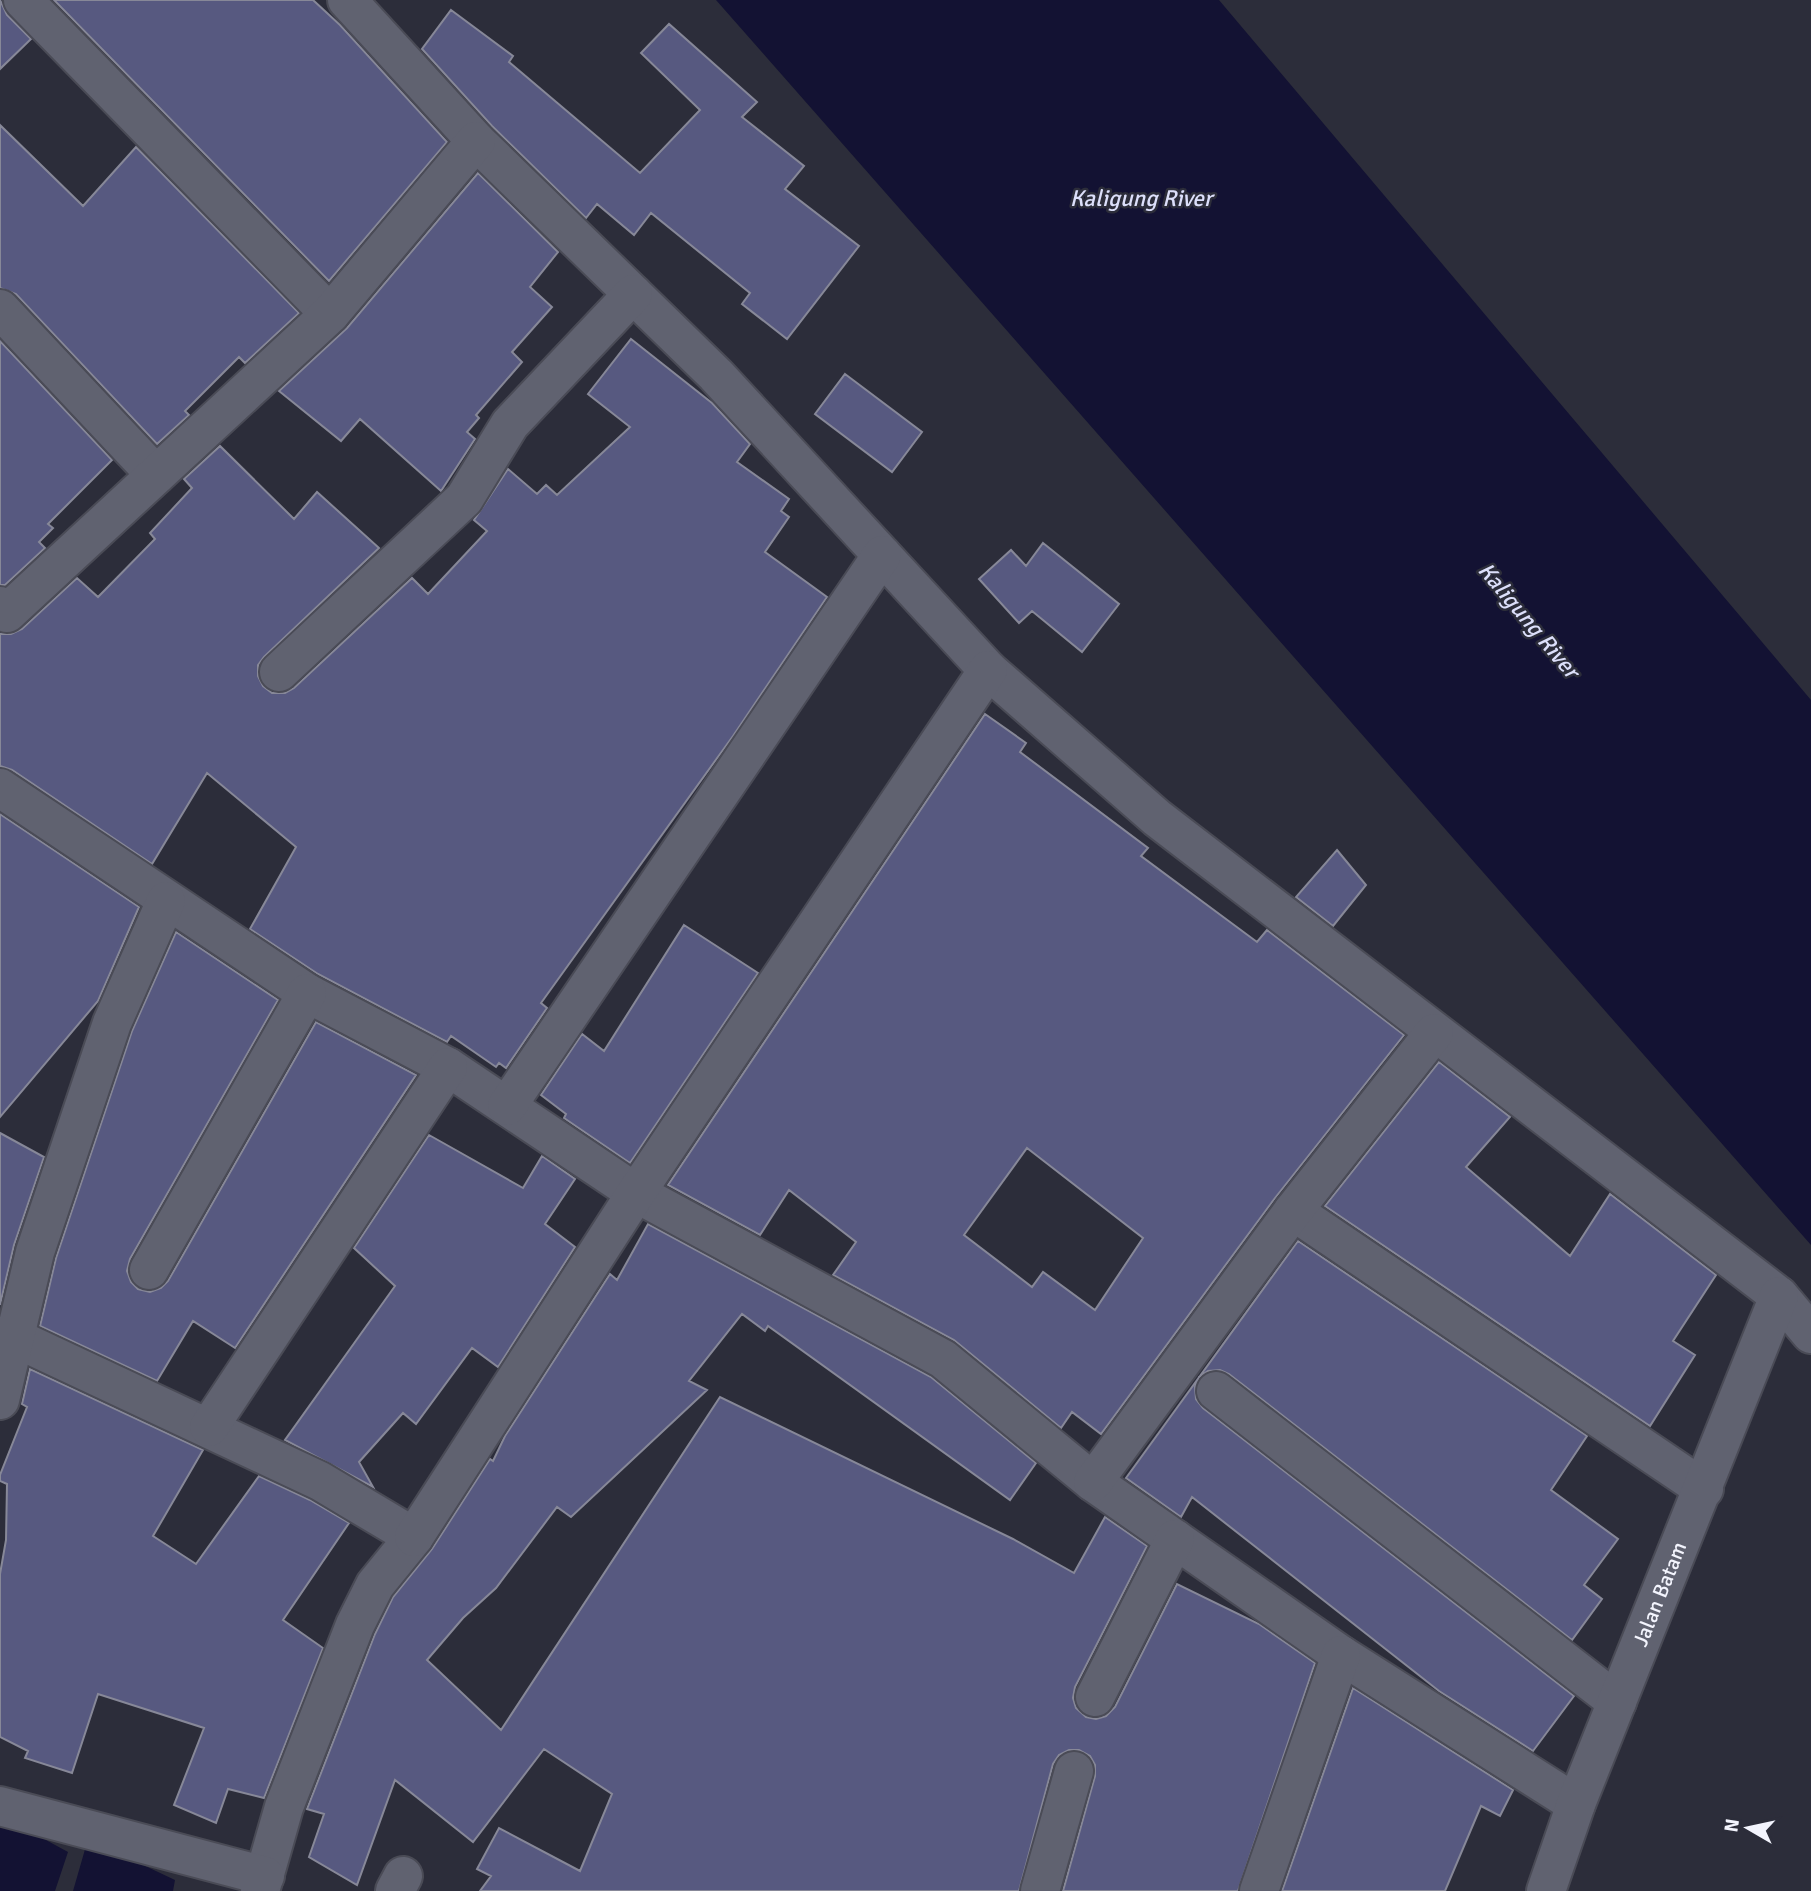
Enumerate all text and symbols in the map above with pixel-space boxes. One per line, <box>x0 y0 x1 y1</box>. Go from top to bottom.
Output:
water label: Kaligung River <box>1070 184 1216 213</box>
water label: Kaligung River <box>1472 556 1588 687</box>
street label: Jalan Batam <box>1627 1538 1692 1650</box>
north arrow <box>1713 1793 1783 1863</box>
text: N <box>1719 1817 1745 1834</box>

